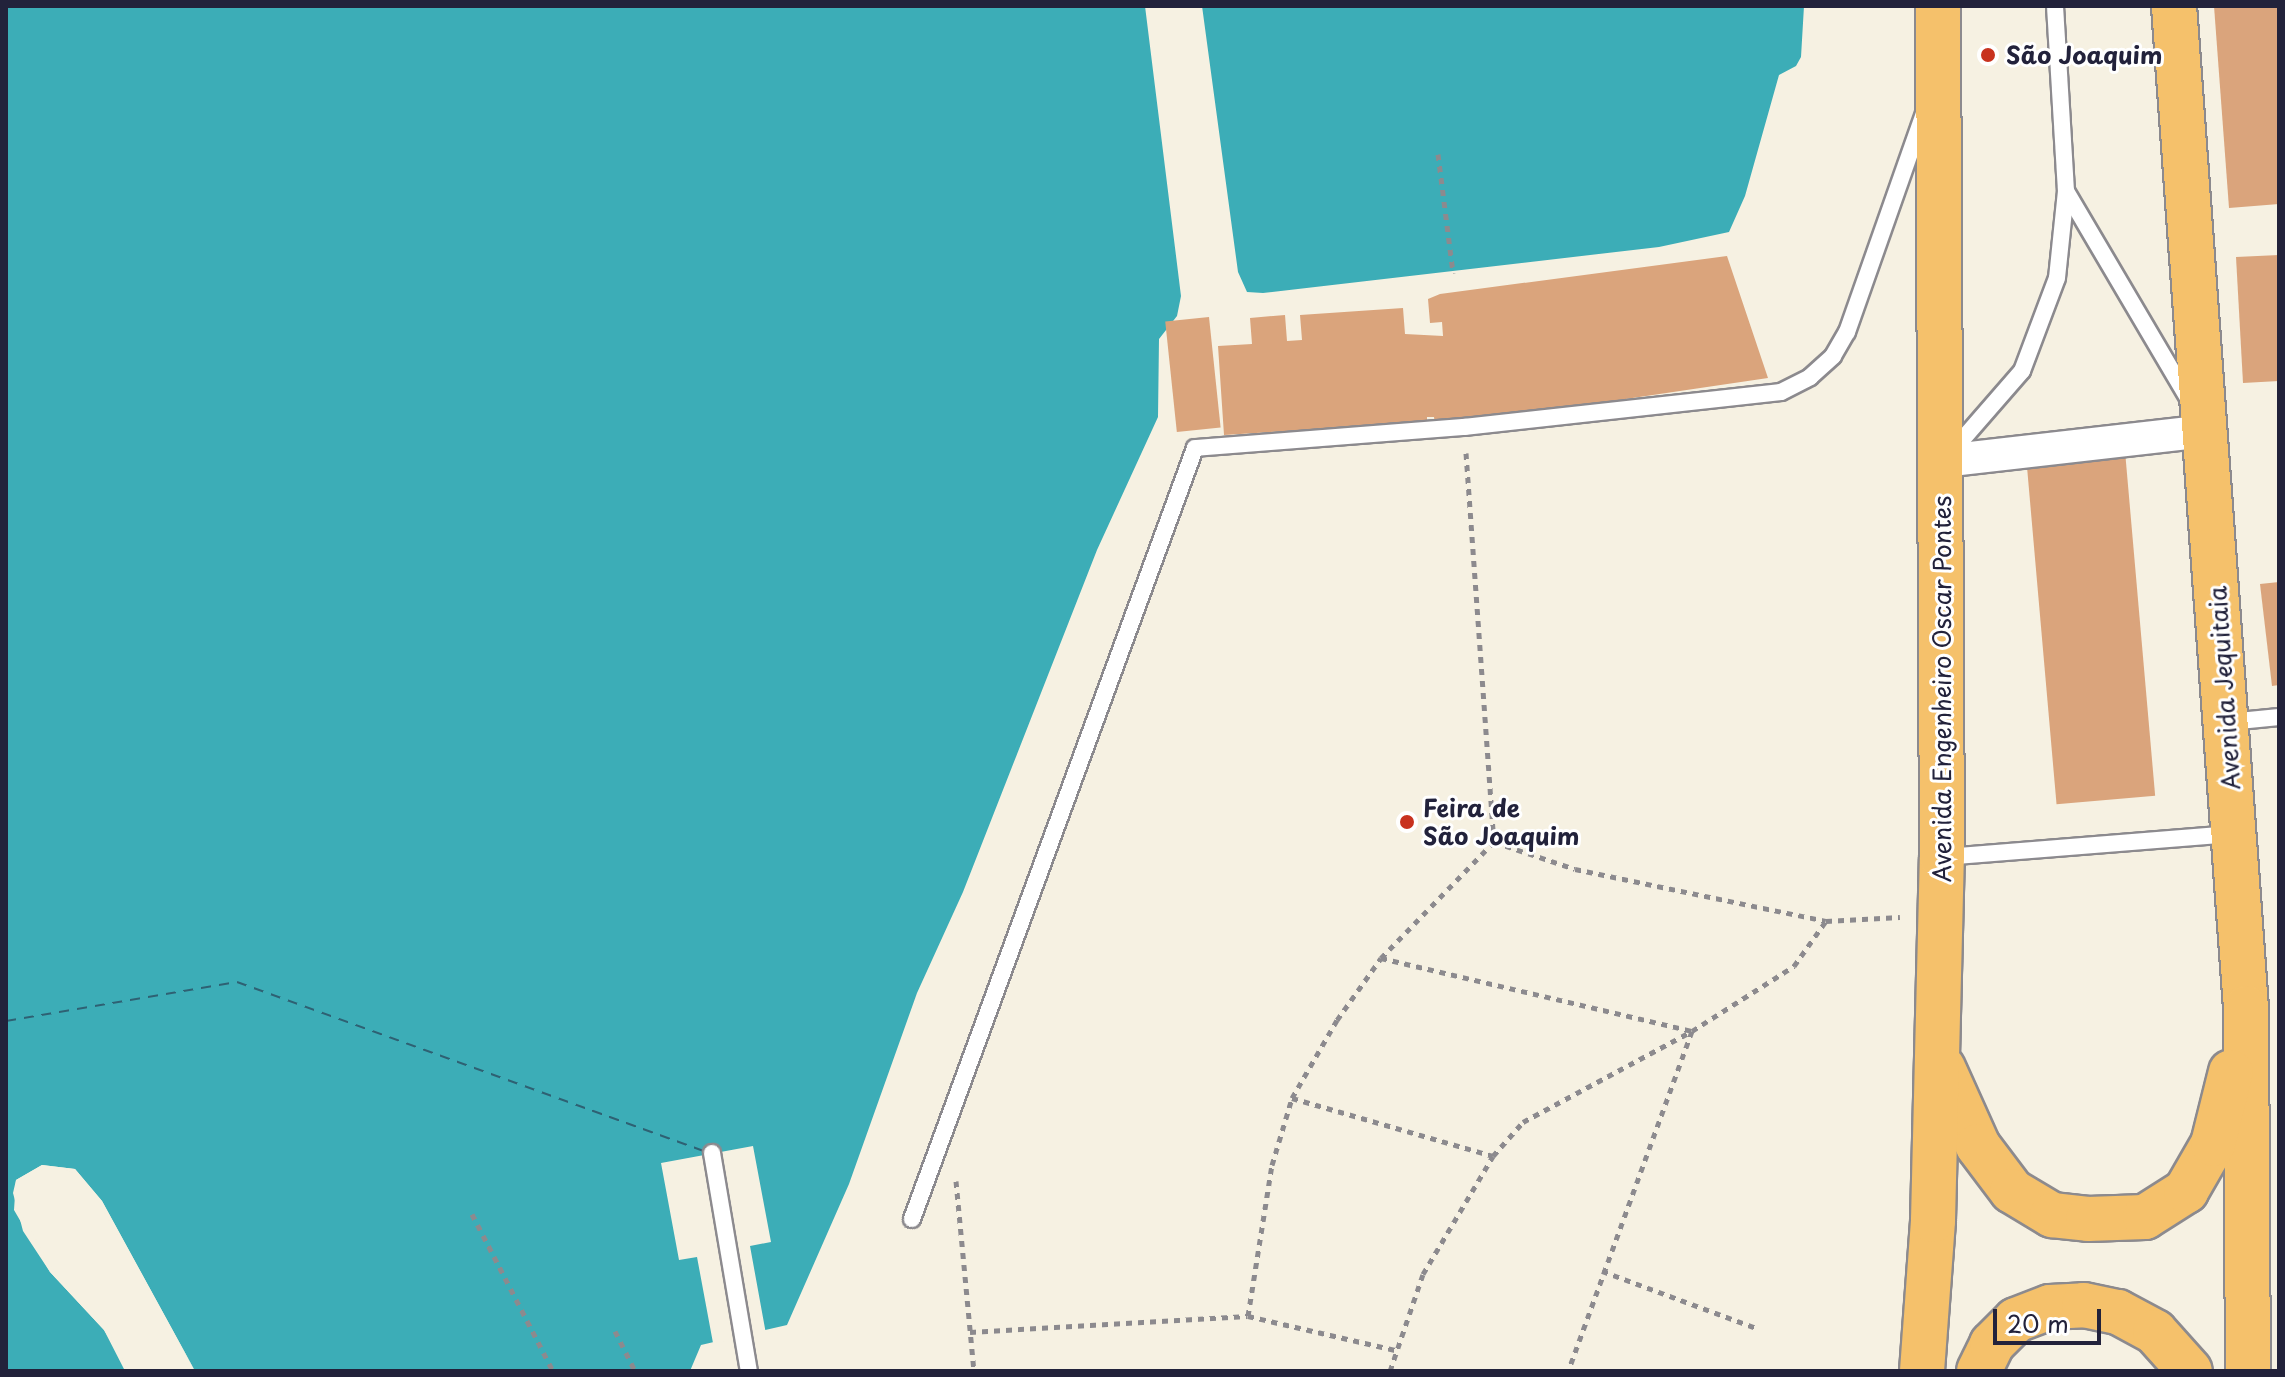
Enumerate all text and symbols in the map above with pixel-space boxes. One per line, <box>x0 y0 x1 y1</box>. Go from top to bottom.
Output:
place label: São Joaquim <box>2006 41 2162 69</box>
marker: São Joaquim <box>1977 44 1999 66</box>
street label: Avenida Engenheiro Oscar Pontes <box>1928 496 1956 882</box>
street label: Avenida Jequitaia <box>2202 585 2246 791</box>
place label: Feira de São Joaquim <box>1423 794 1579 850</box>
marker: Feira de São Joaquim <box>1398 813 1416 831</box>
scale bar <box>1997 1293 2105 1343</box>
text: 20 m <box>2007 1305 2069 1341</box>

